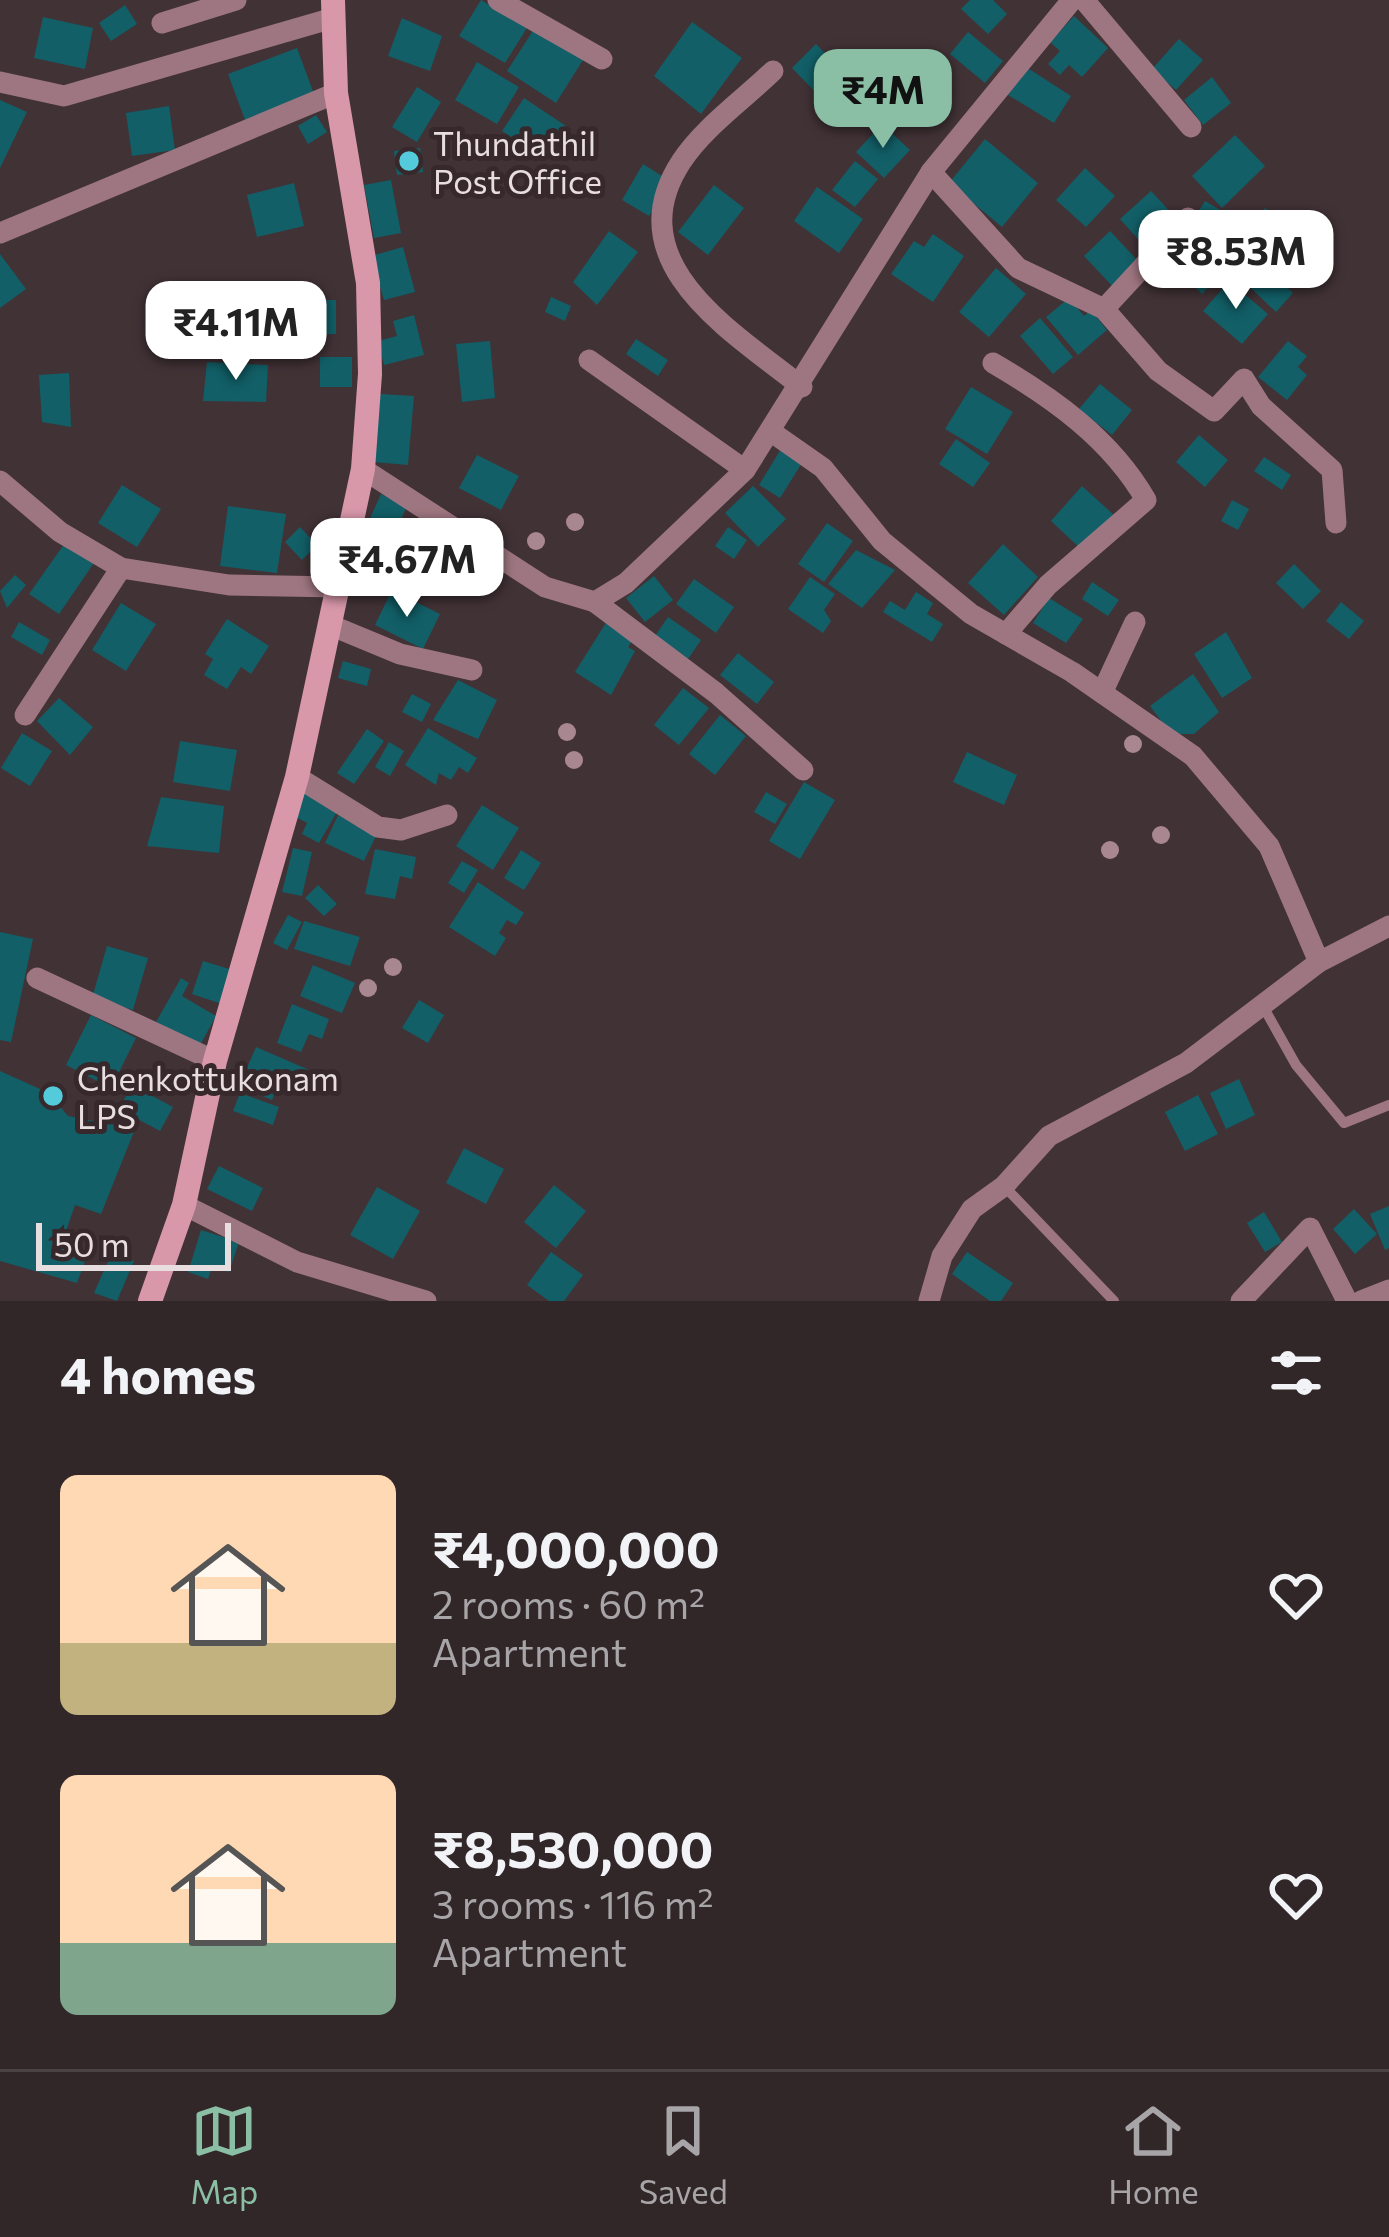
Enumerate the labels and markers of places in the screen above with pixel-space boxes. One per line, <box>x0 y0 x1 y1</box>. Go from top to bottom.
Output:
pin: ₹4M <box>825 49 941 151</box>
place label: Thundathil Post Office <box>433 122 602 201</box>
marker: Thundathil Post Office <box>396 148 422 174</box>
pin: ₹8.53M <box>1138 210 1334 312</box>
pin: ₹4.11M <box>138 281 334 383</box>
pin: ₹4.67M <box>309 518 505 620</box>
place label: Chenkottukonam LPS <box>77 1057 339 1136</box>
marker: Chenkottukonam LPS <box>40 1083 66 1109</box>

